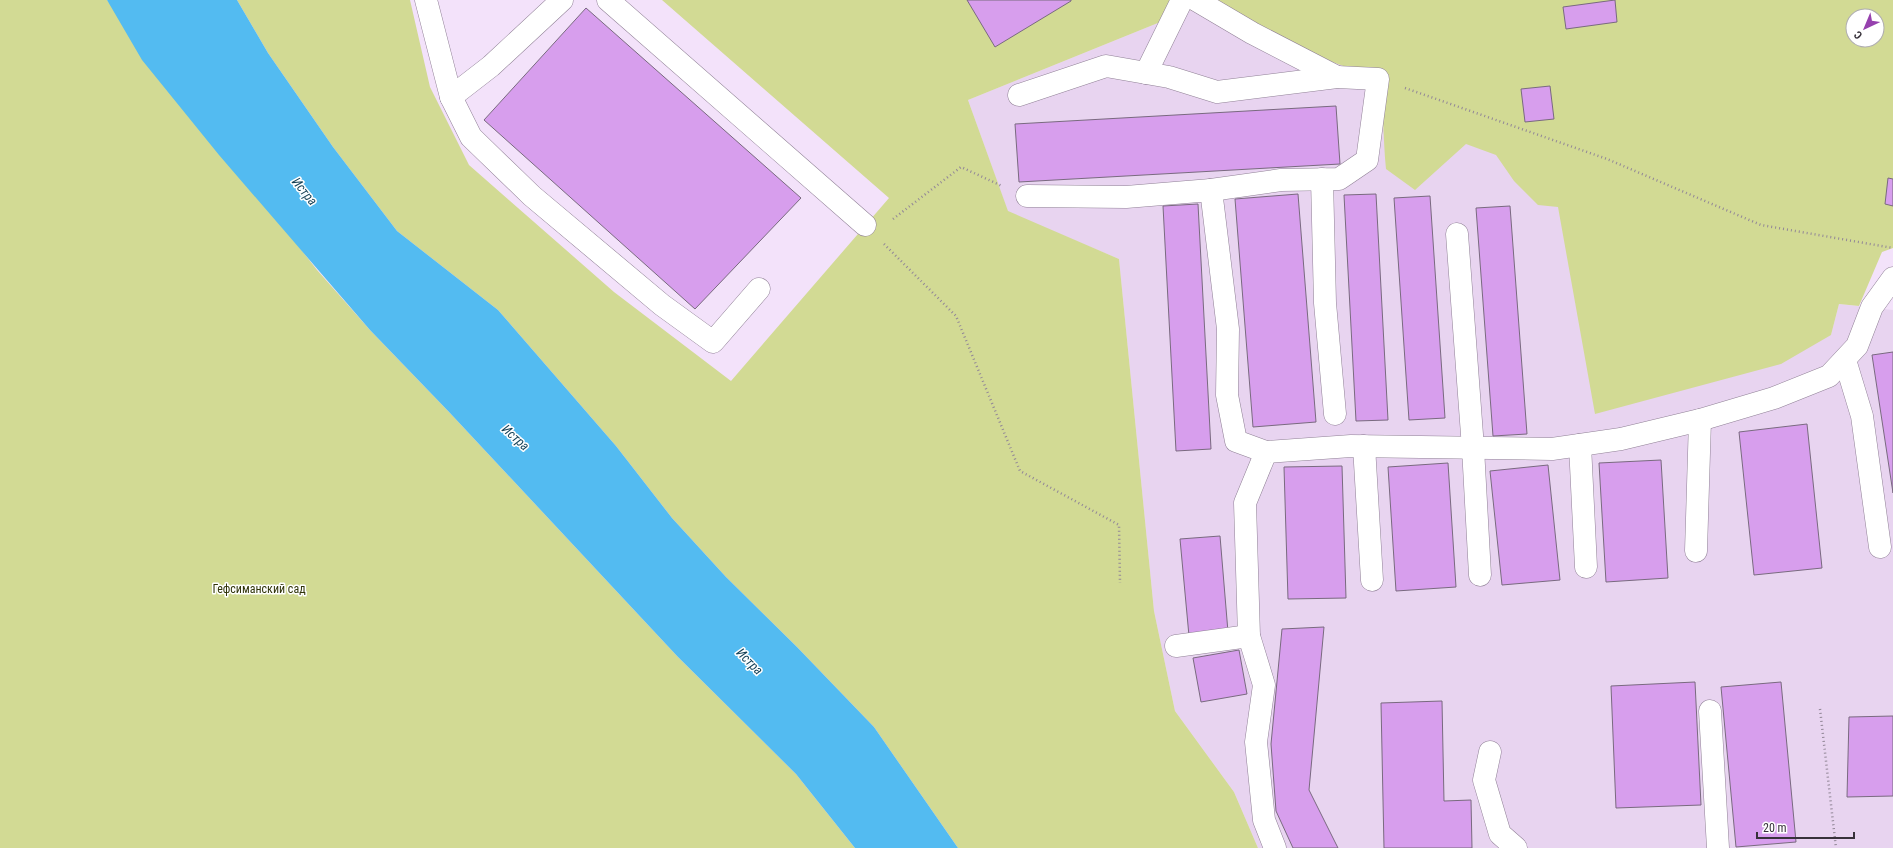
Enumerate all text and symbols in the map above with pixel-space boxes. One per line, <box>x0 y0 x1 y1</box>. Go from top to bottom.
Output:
north arrow <box>1845 8 1885 48</box>
text: С <box>1852 28 1865 42</box>
water label: Истра <box>289 174 320 208</box>
water label: Истра <box>499 421 532 453</box>
park label: Гефсиманский сад <box>212 582 306 596</box>
water label: Истра <box>733 645 766 678</box>
scale bar <box>1757 814 1854 840</box>
text: 20 m <box>1763 821 1787 835</box>

